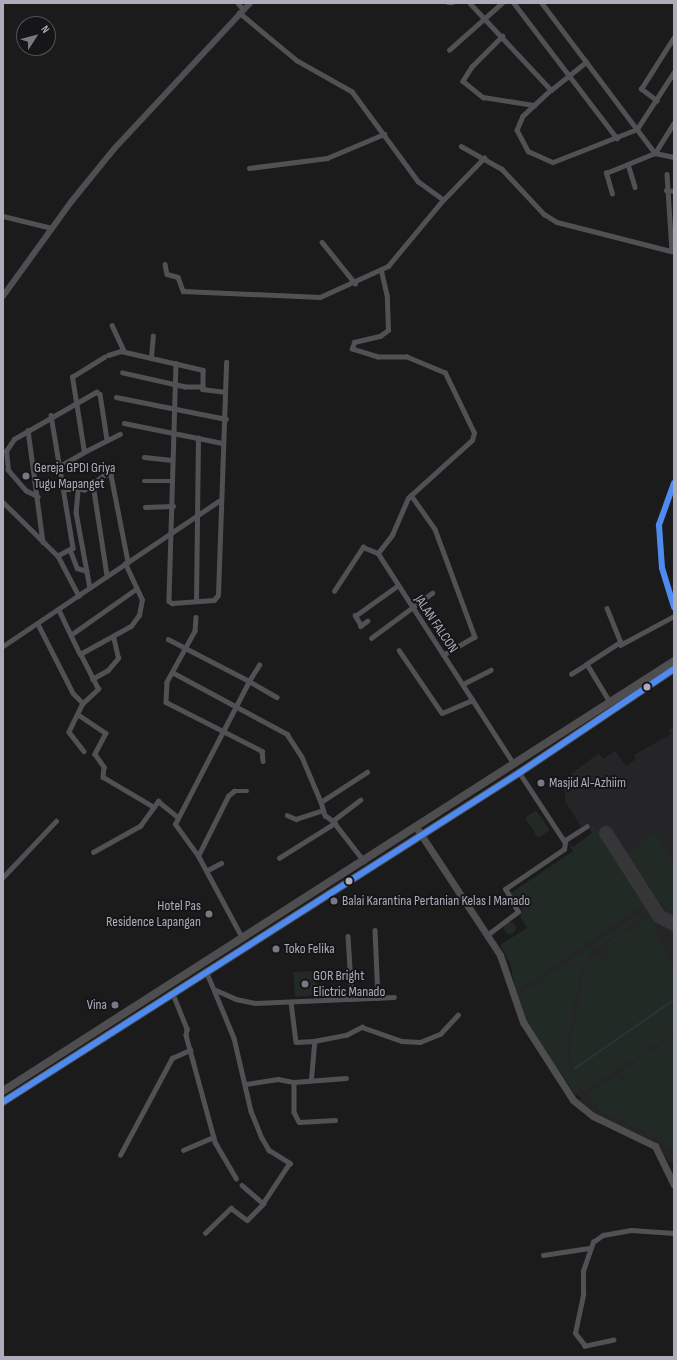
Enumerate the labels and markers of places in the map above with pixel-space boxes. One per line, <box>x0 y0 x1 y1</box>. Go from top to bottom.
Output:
place label: Gereja GPDI Griya Tugu Mapanget <box>34 460 115 492</box>
marker: Gereja GPDI Griya Tugu Mapanget <box>21 471 31 481</box>
unlabelled marker <box>642 682 652 692</box>
place label: Masjid Al-Azhiim <box>549 775 626 791</box>
marker: Masjid Al-Azhiim <box>536 778 546 788</box>
unlabelled marker <box>344 876 354 886</box>
place label: Balai Karantina Pertanian Kelas I Manado <box>342 893 530 909</box>
marker: Balai Karantina Pertanian Kelas I Manado <box>329 896 339 906</box>
place label: Hotel Pas Residence Lapangan <box>106 898 201 930</box>
marker: Hotel Pas Residence Lapangan <box>204 909 214 919</box>
place label: Toko Felika <box>284 941 335 957</box>
marker: Toko Felika <box>271 944 281 954</box>
place label: GOR Bright Elictric Manado <box>313 968 385 1000</box>
marker: GOR Bright Elictric Manado <box>300 979 310 989</box>
place label: Vina <box>87 997 107 1013</box>
marker: Vina <box>110 1000 120 1010</box>

